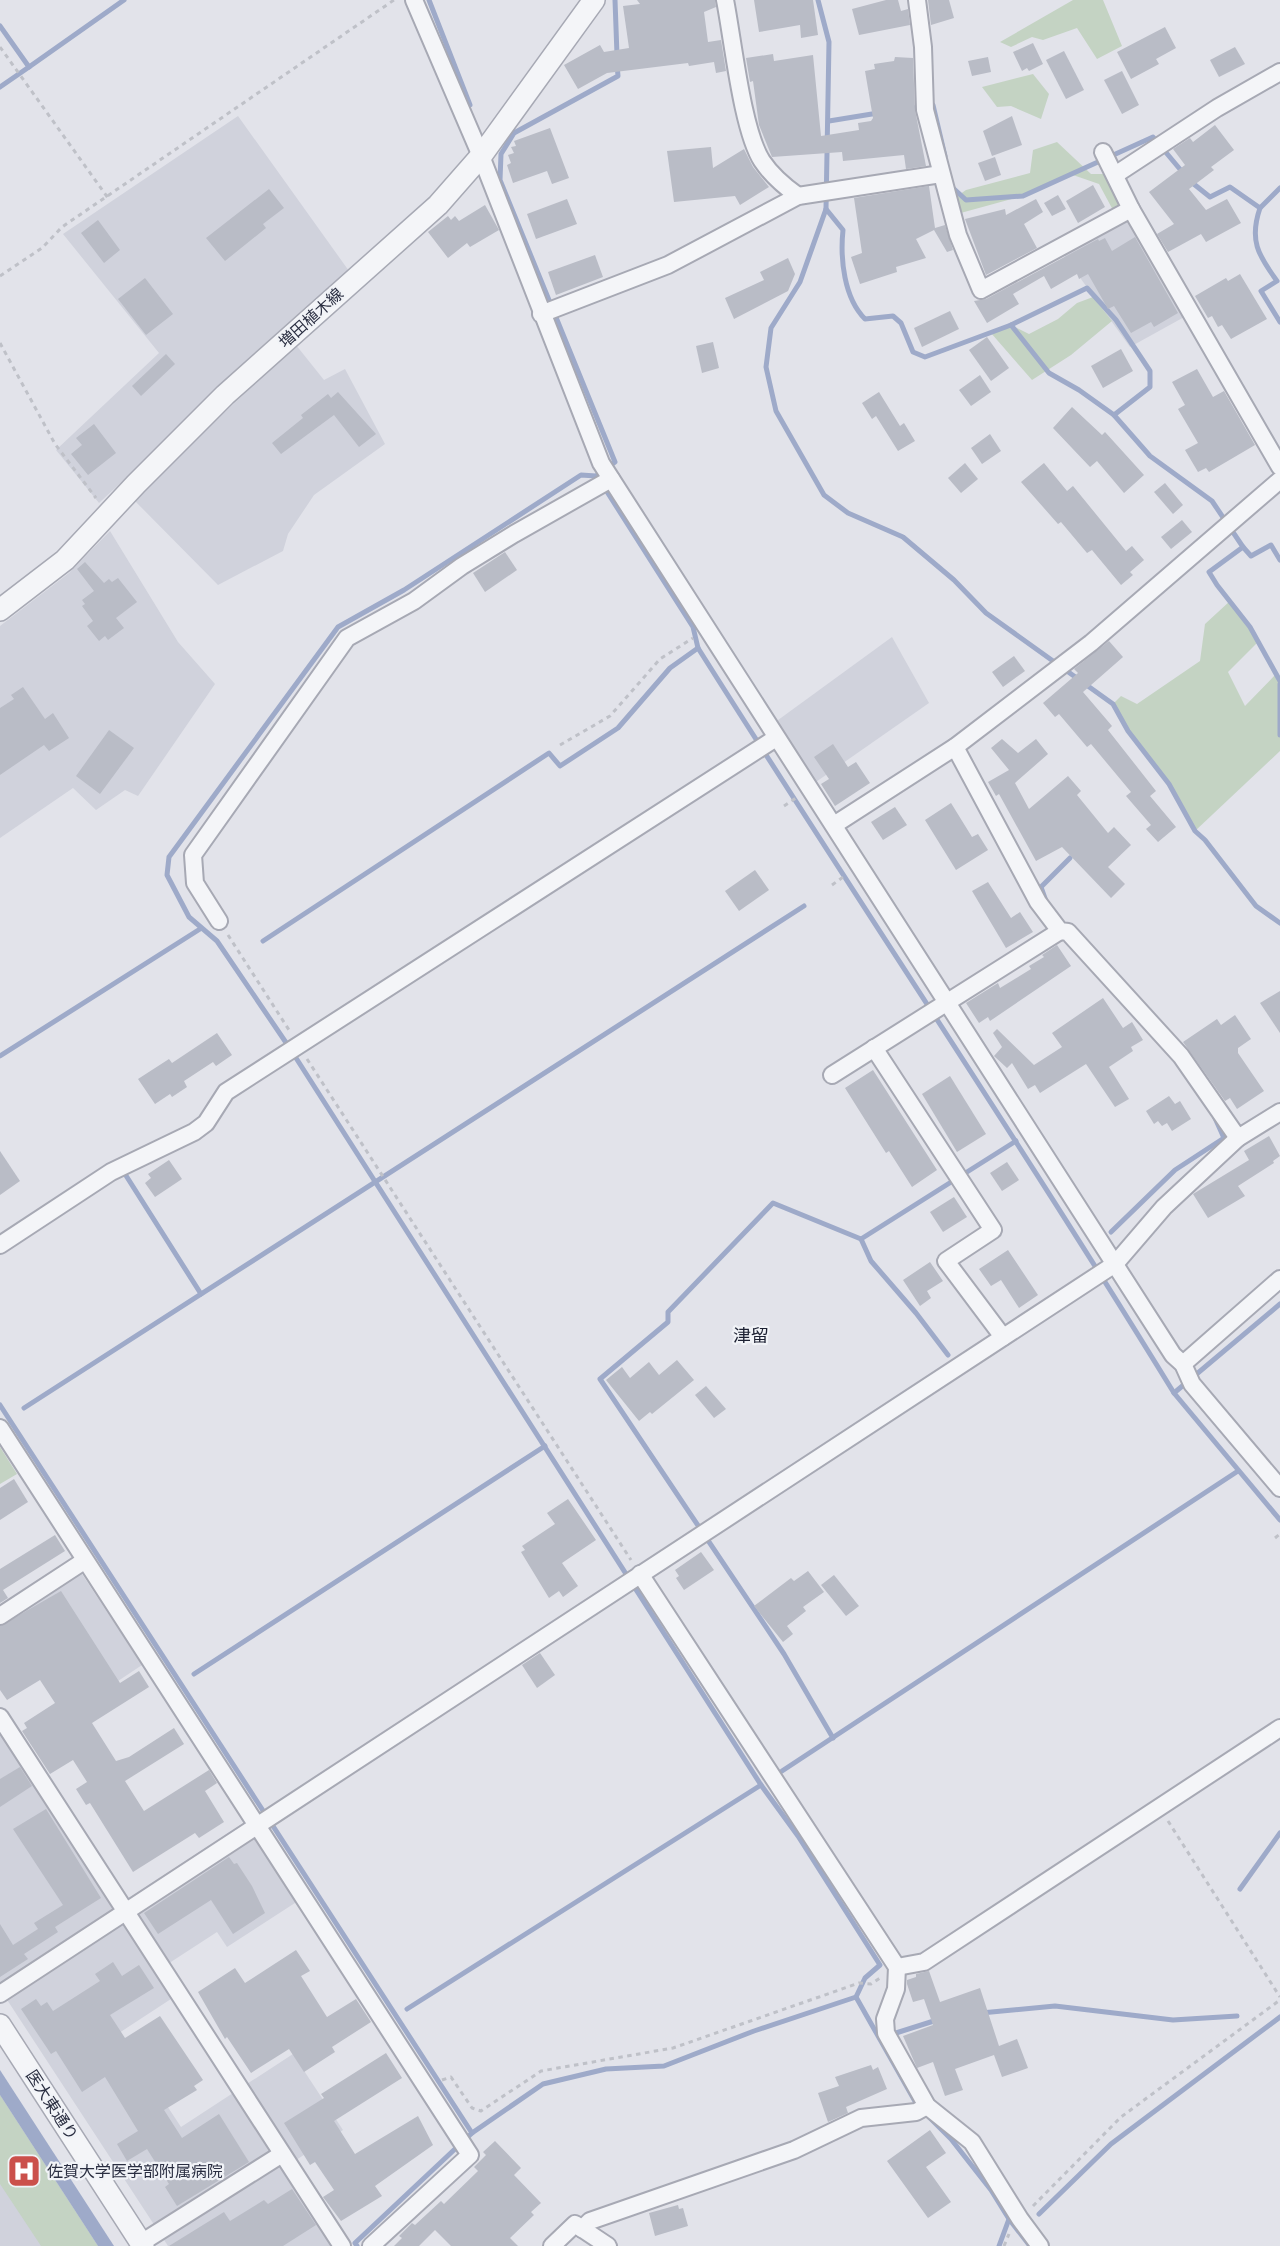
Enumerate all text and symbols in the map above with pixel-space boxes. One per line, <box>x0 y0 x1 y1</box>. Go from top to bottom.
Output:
street label: 増田植木線 <box>275 284 347 352</box>
district label: 津留 <box>733 1325 769 1346</box>
street label: 医大東通り <box>22 2066 82 2144</box>
hospital icon: 佐賀大学医学部附属病院 <box>6 2153 42 2189</box>
place label: 佐賀大学医学部附属病院 <box>47 2162 223 2181</box>

